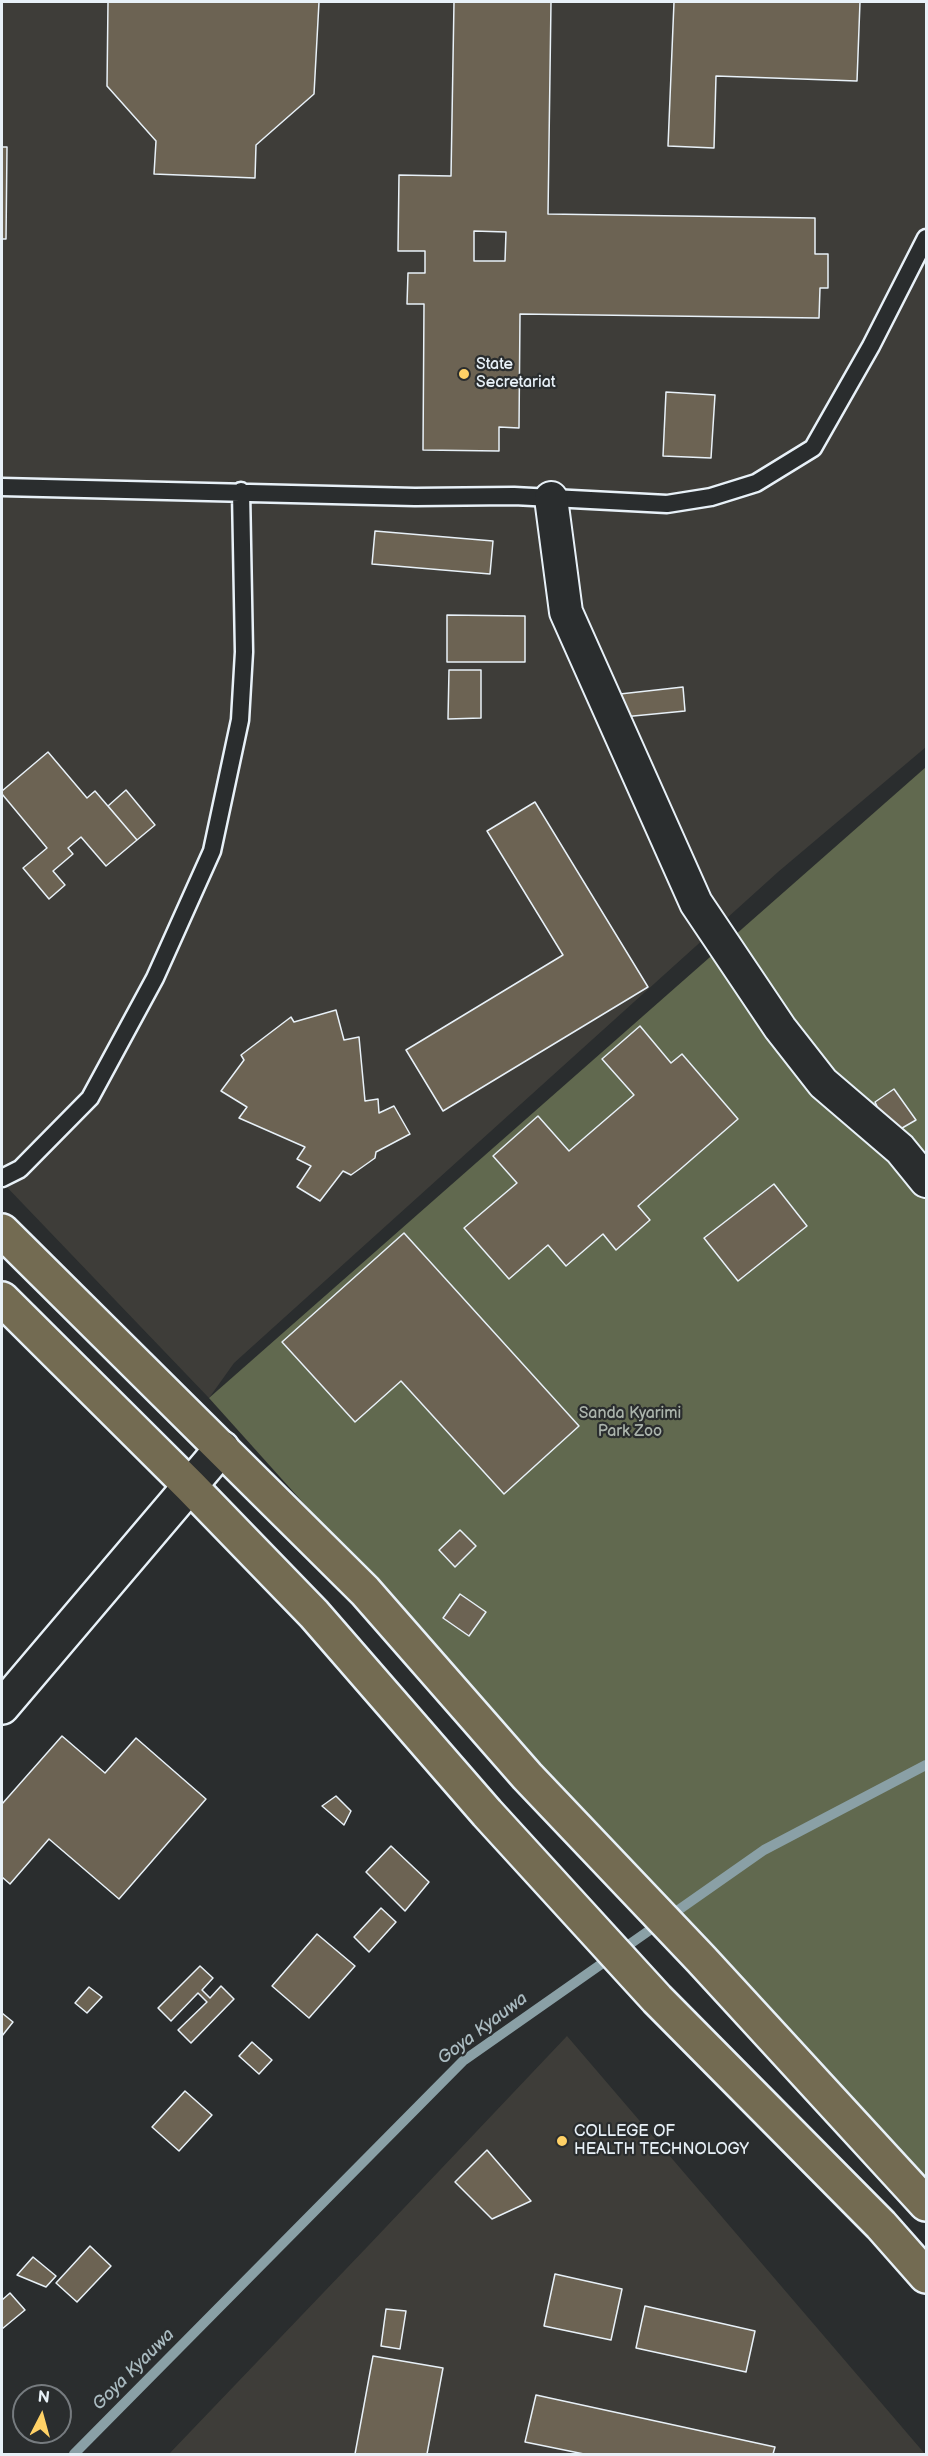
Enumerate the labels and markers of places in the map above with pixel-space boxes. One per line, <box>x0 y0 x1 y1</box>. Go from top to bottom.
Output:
place label: State Secretariat <box>476 355 556 393</box>
marker: State Secretariat <box>457 367 471 381</box>
place label: COLLEGE OF HEALTH TECHNOLOGY <box>574 2122 749 2160</box>
marker: COLLEGE OF HEALTH TECHNOLOGY <box>555 2134 569 2148</box>

